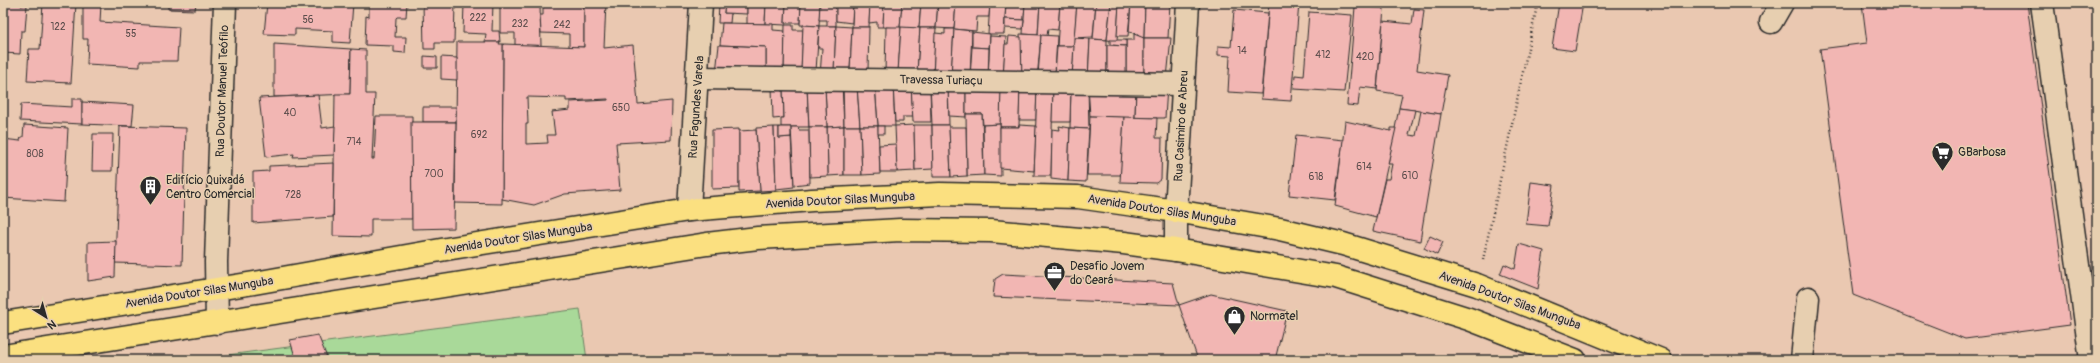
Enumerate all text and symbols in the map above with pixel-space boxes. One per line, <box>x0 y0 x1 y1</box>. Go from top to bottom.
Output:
house number: 222 <box>470 12 487 24</box>
house number: 56 <box>302 14 314 26</box>
house number: 232 <box>512 18 529 30</box>
house number: 242 <box>554 19 571 31</box>
house number: 122 <box>50 21 66 33</box>
street label: Rua Doutor Manuel Teófilo <box>213 24 232 157</box>
house number: 55 <box>126 28 136 40</box>
house number: 14 <box>1237 45 1247 57</box>
house number: 412 <box>1315 49 1331 61</box>
house number: 420 <box>1356 51 1374 63</box>
street label: Rua Fagundes Varela <box>685 55 708 159</box>
street label: Rua Casimiro de Abreu <box>1171 70 1192 182</box>
street label: Travessa Turiaçu <box>899 72 983 89</box>
house number: 650 <box>612 102 630 114</box>
house number: 40 <box>284 107 296 119</box>
house number: 692 <box>471 129 488 141</box>
house number: 714 <box>347 136 362 148</box>
supermarket icon: GBarbosa <box>1930 139 1956 172</box>
place label: GBarbosa <box>1958 145 2006 160</box>
house number: 808 <box>27 148 43 160</box>
house number: 614 <box>1356 161 1372 173</box>
house number: 700 <box>425 168 444 180</box>
house number: 610 <box>1402 170 1418 182</box>
house number: 618 <box>1309 171 1323 183</box>
place label: Edifício Quixadá Centro Comercial <box>166 173 255 202</box>
building icon: Edifício Quixadá Centro Comercial <box>138 174 164 207</box>
house number: 728 <box>285 189 301 201</box>
street label: Avenida Doutor Silas Munguba <box>765 189 916 212</box>
street label: Avenida Doutor Silas Munguba <box>1087 191 1238 230</box>
street label: Avenida Doutor Silas Munguba <box>443 219 594 258</box>
place label: Desafio Jovem do Ceará <box>1070 259 1145 288</box>
office icon: Desafio Jovem do Ceará <box>1042 260 1068 293</box>
street label: Avenida Doutor Silas Munguba <box>1437 268 1583 333</box>
street label: Avenida Doutor Silas Munguba <box>124 273 275 312</box>
north arrow <box>26 297 66 337</box>
shop icon: Normatel <box>1222 303 1248 336</box>
place label: Normatel <box>1250 309 1298 324</box>
text: N <box>44 317 59 332</box>

